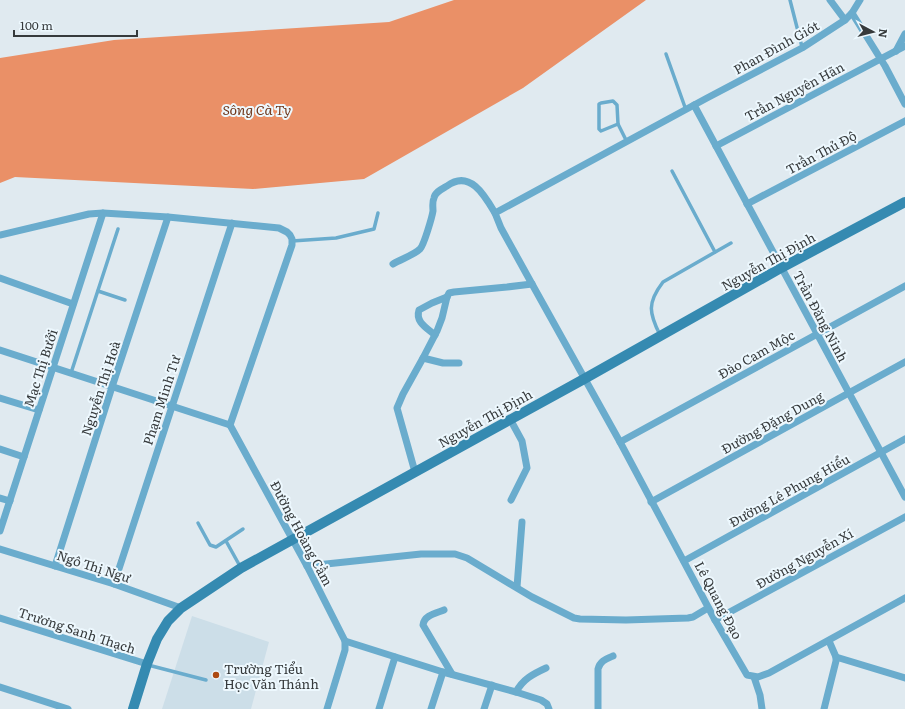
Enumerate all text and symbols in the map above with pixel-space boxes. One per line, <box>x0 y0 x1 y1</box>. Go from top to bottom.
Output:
scale bar <box>14 12 137 38</box>
north arrow <box>853 12 893 52</box>
street label: Phan Đình Giót <box>730 15 823 78</box>
text: 100 m <box>20 16 53 34</box>
text: N <box>875 28 892 39</box>
street label: Trần Nguyên Hãn <box>741 57 847 125</box>
water label: Sông Cà Ty <box>223 99 291 119</box>
street label: Trần Thủ Độ <box>782 125 860 179</box>
street label: Nguyễn Thị Định <box>718 227 819 295</box>
street label: Trần Đăng Ninh <box>789 267 853 365</box>
street label: Đào Cam Mộc <box>714 325 798 383</box>
street label: Mạc Thị Bưởi <box>18 326 62 410</box>
street label: Nguyễn Thị Hoà <box>76 338 124 438</box>
street label: Phạm Minh Tư <box>137 352 185 448</box>
street label: Nguyễn Thị Định <box>435 384 536 452</box>
street label: Đường Đặng Dung <box>717 386 827 458</box>
street label: Đường Lê Phụng Hiểu <box>725 449 853 531</box>
street label: Đường Hoàng Cầm <box>266 477 338 589</box>
street label: Đường Nguyễn Xí <box>752 523 857 593</box>
street label: Ngô Thị Ngư <box>54 545 134 587</box>
street label: Lê Quang Đạo <box>691 558 748 643</box>
street label: Trương Sanh Thạch <box>16 602 139 658</box>
place label: Trường Tiểu Học Văn Thánh <box>224 659 319 693</box>
marker: Trường Tiểu Học Văn Thánh <box>211 670 221 680</box>

